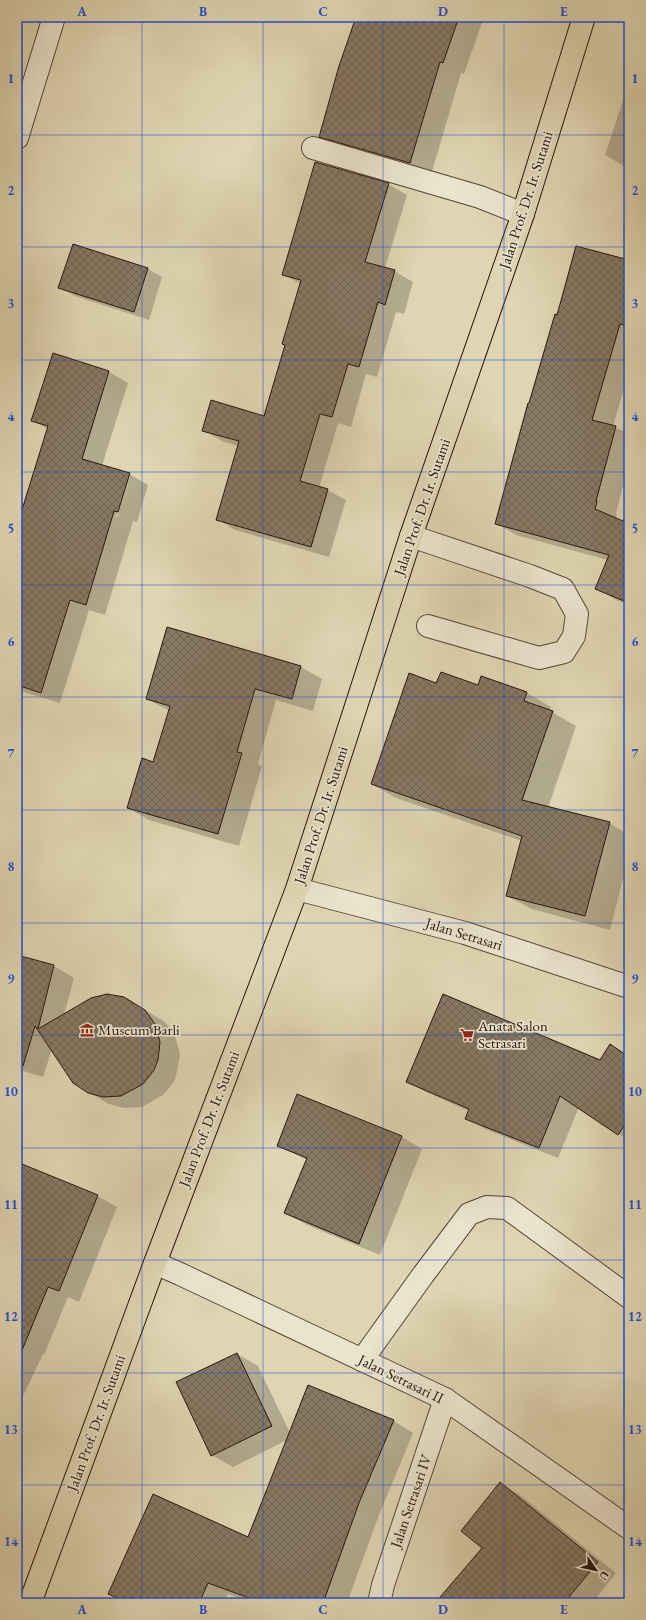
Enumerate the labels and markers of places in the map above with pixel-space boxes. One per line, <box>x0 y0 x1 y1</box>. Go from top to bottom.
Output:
place label: Anata Salon Setrasari <box>477 1016 548 1052</box>
place label: Museum Barli <box>98 1020 180 1039</box>
museum icon: Museum Barli <box>79 1022 95 1038</box>
supermarket icon: Anata Salon Setrasari <box>459 1027 475 1043</box>

